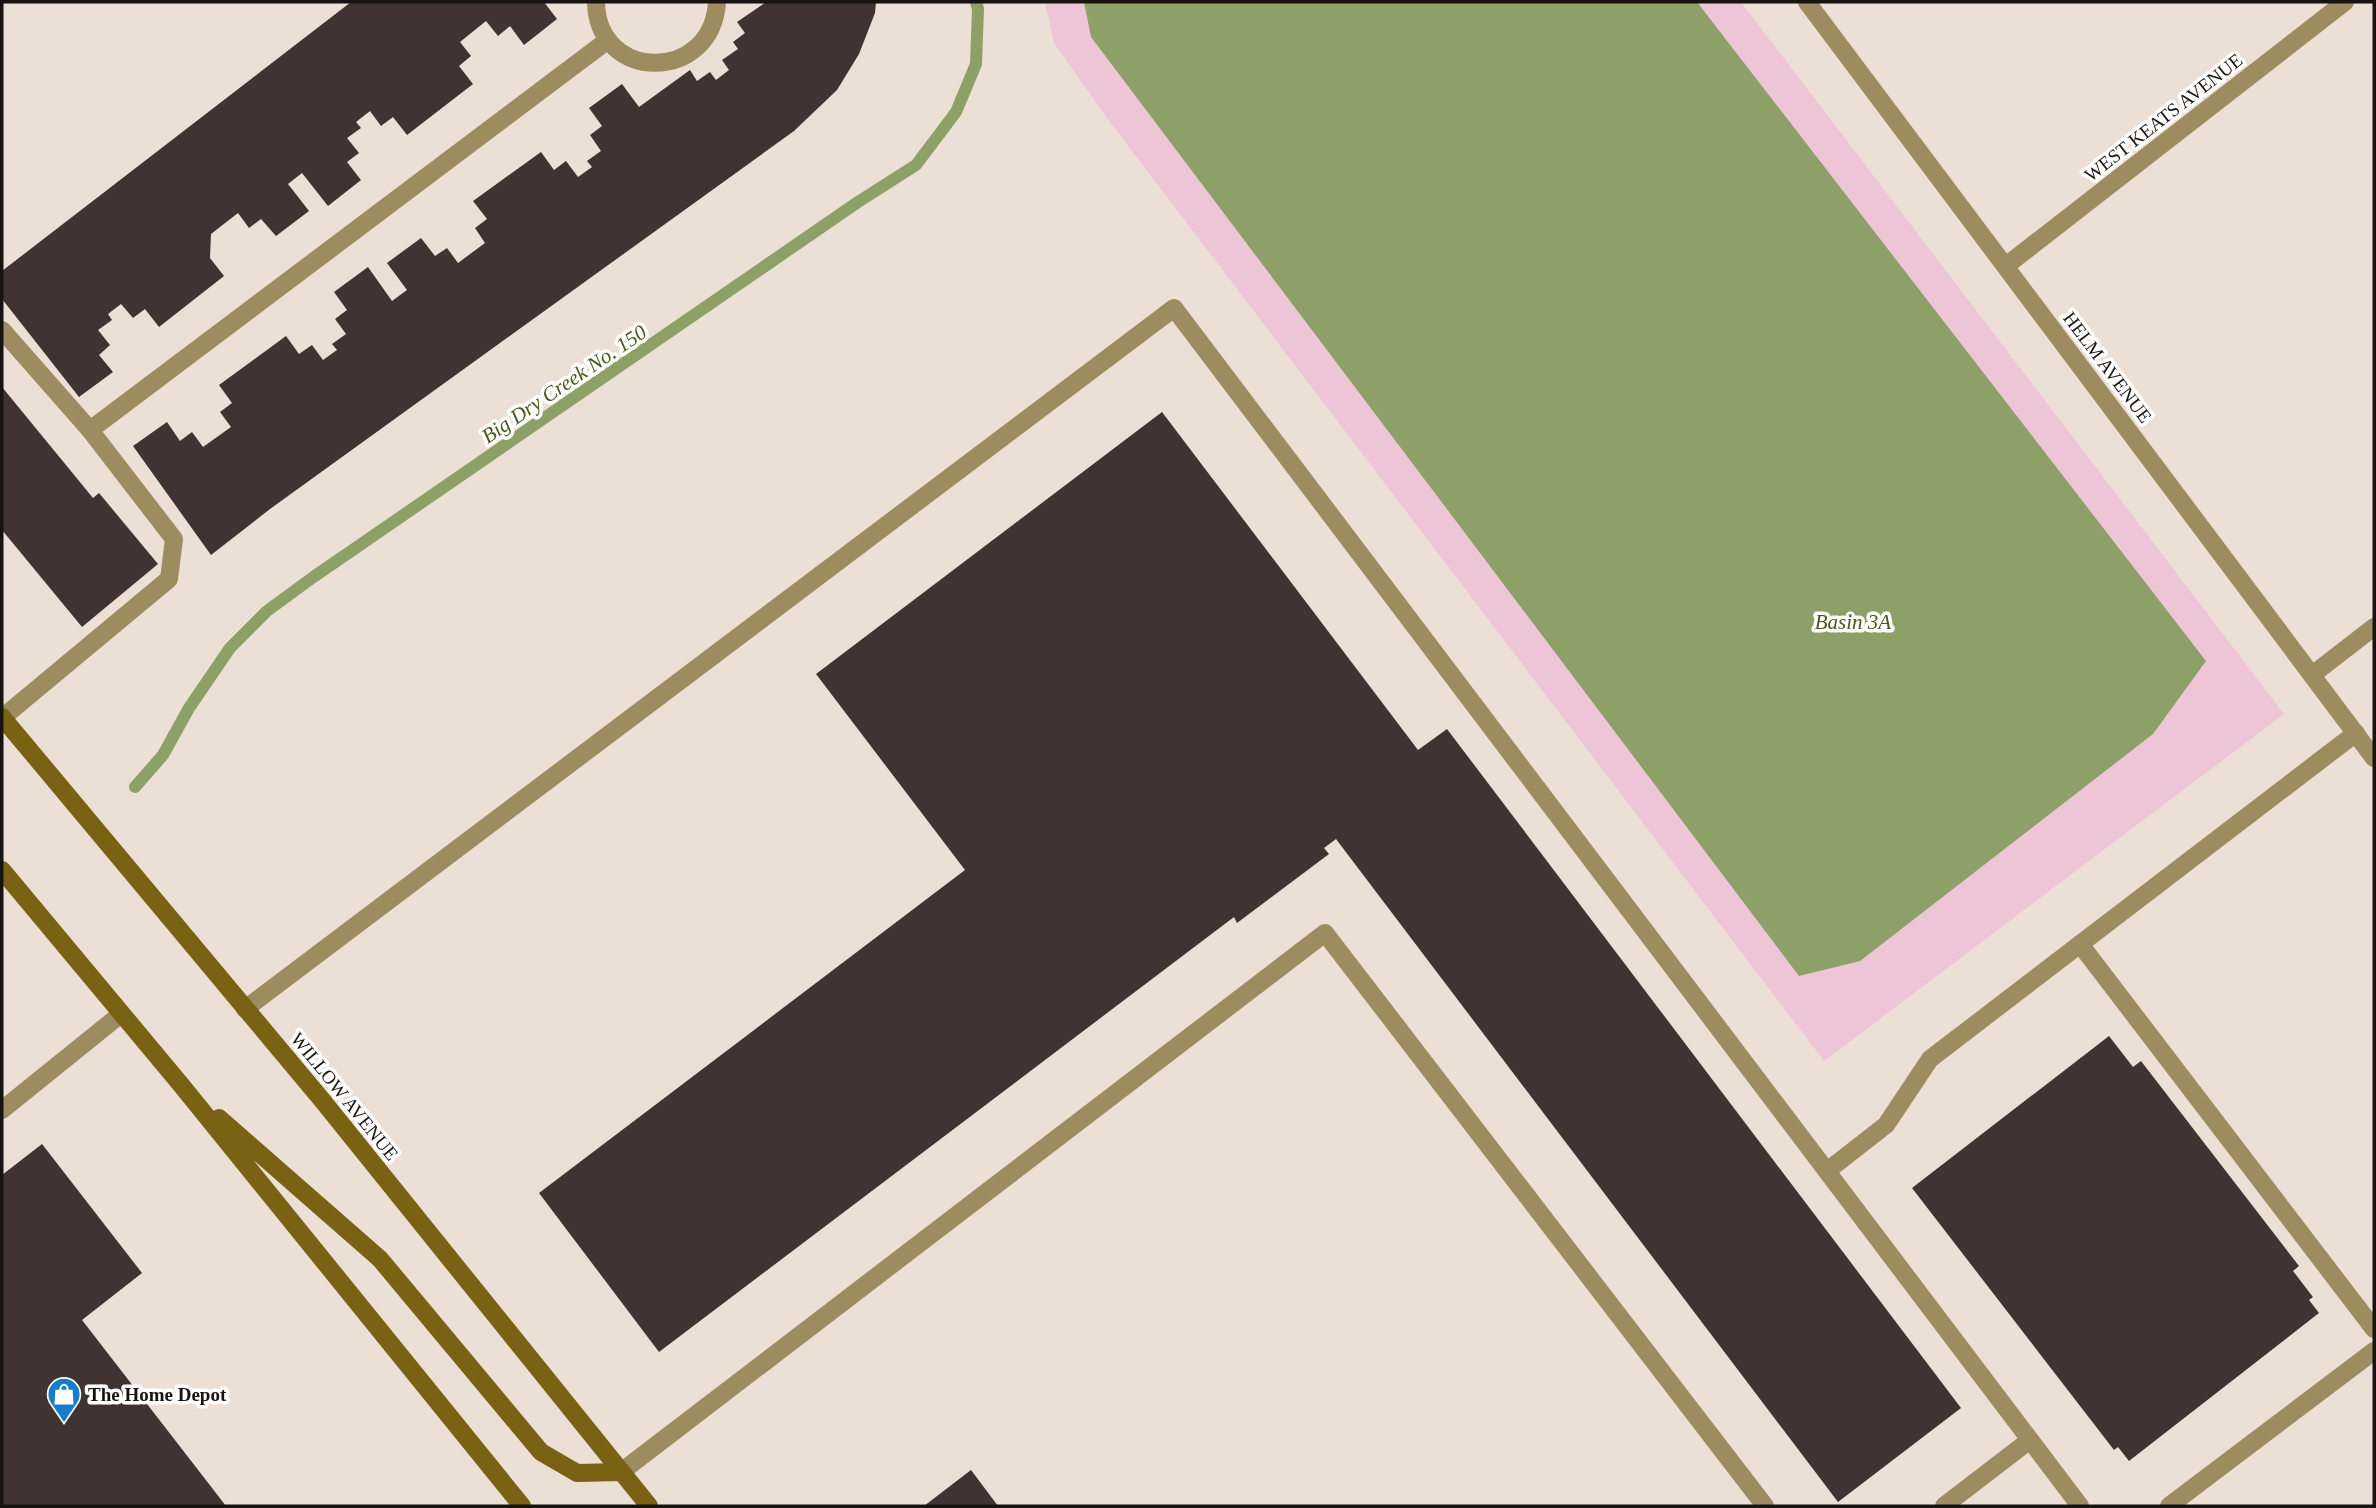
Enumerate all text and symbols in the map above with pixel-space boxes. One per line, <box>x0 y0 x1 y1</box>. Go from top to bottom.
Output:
street label: WEST KEATS AVENUE <box>2080 49 2246 186</box>
street label: HELM AVENUE <box>2059 308 2156 427</box>
water label: Big Dry Creek No. 150 <box>477 320 651 448</box>
water label: Basin 3A <box>1815 610 1891 634</box>
street label: WILLOW AVENUE <box>287 1028 403 1164</box>
shop icon: The Home Depot <box>45 1375 83 1424</box>
place label: The Home Depot <box>88 1384 227 1405</box>

